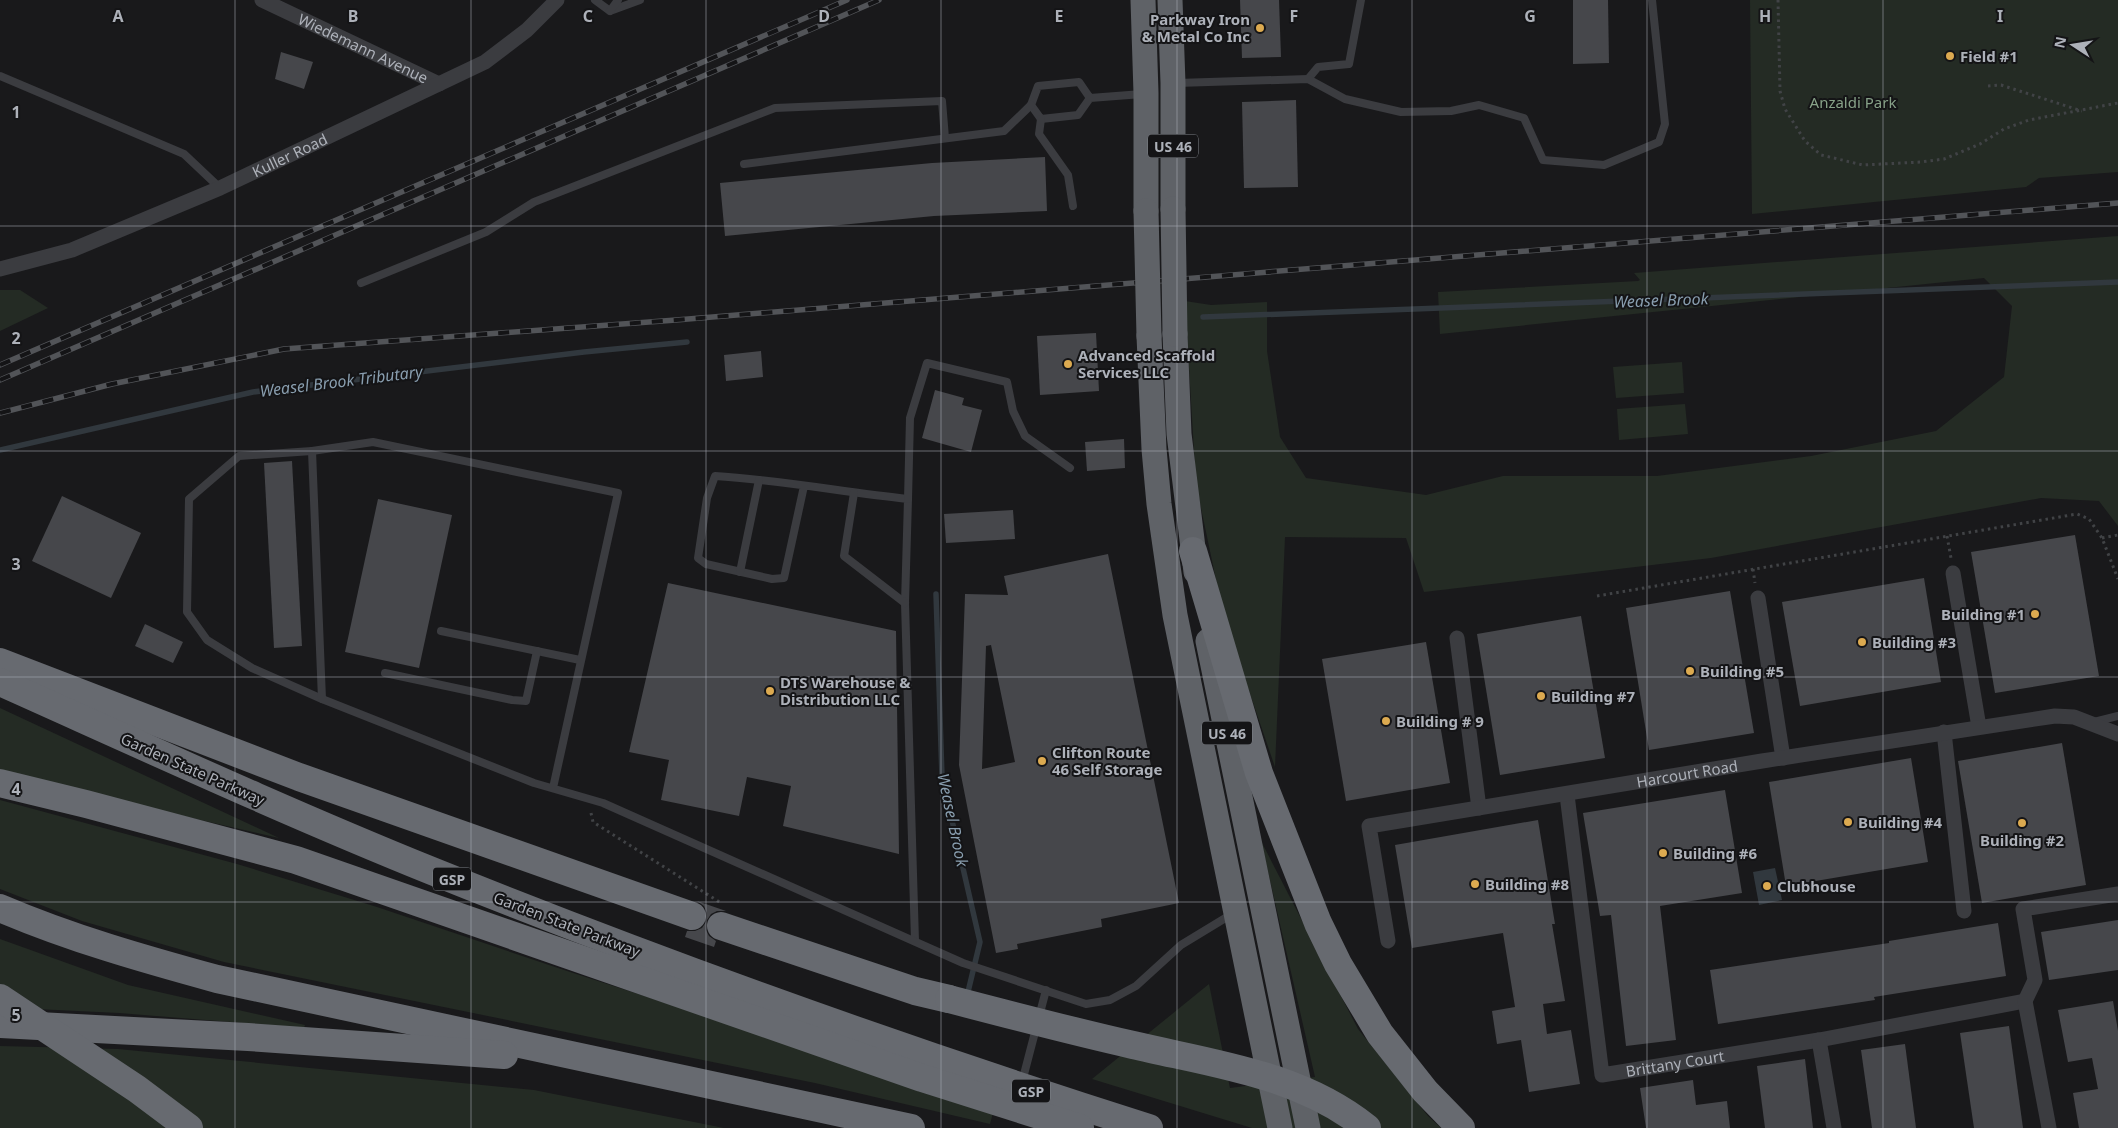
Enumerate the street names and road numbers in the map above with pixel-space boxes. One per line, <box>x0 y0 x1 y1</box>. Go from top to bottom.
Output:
street label: Wiedemann Avenue <box>295 9 431 87</box>
street label: Kuller Road <box>249 128 330 181</box>
road number: US 46 <box>1148 134 1198 158</box>
road number: US 46 <box>1202 721 1252 744</box>
street label: Garden State Parkway <box>118 728 268 810</box>
street label: Harcourt Road <box>1635 755 1739 792</box>
road number: GSP <box>433 868 471 891</box>
street label: Garden State Parkway <box>491 887 643 961</box>
street label: Brittany Court <box>1624 1045 1726 1081</box>
road number: GSP <box>1012 1080 1050 1102</box>

